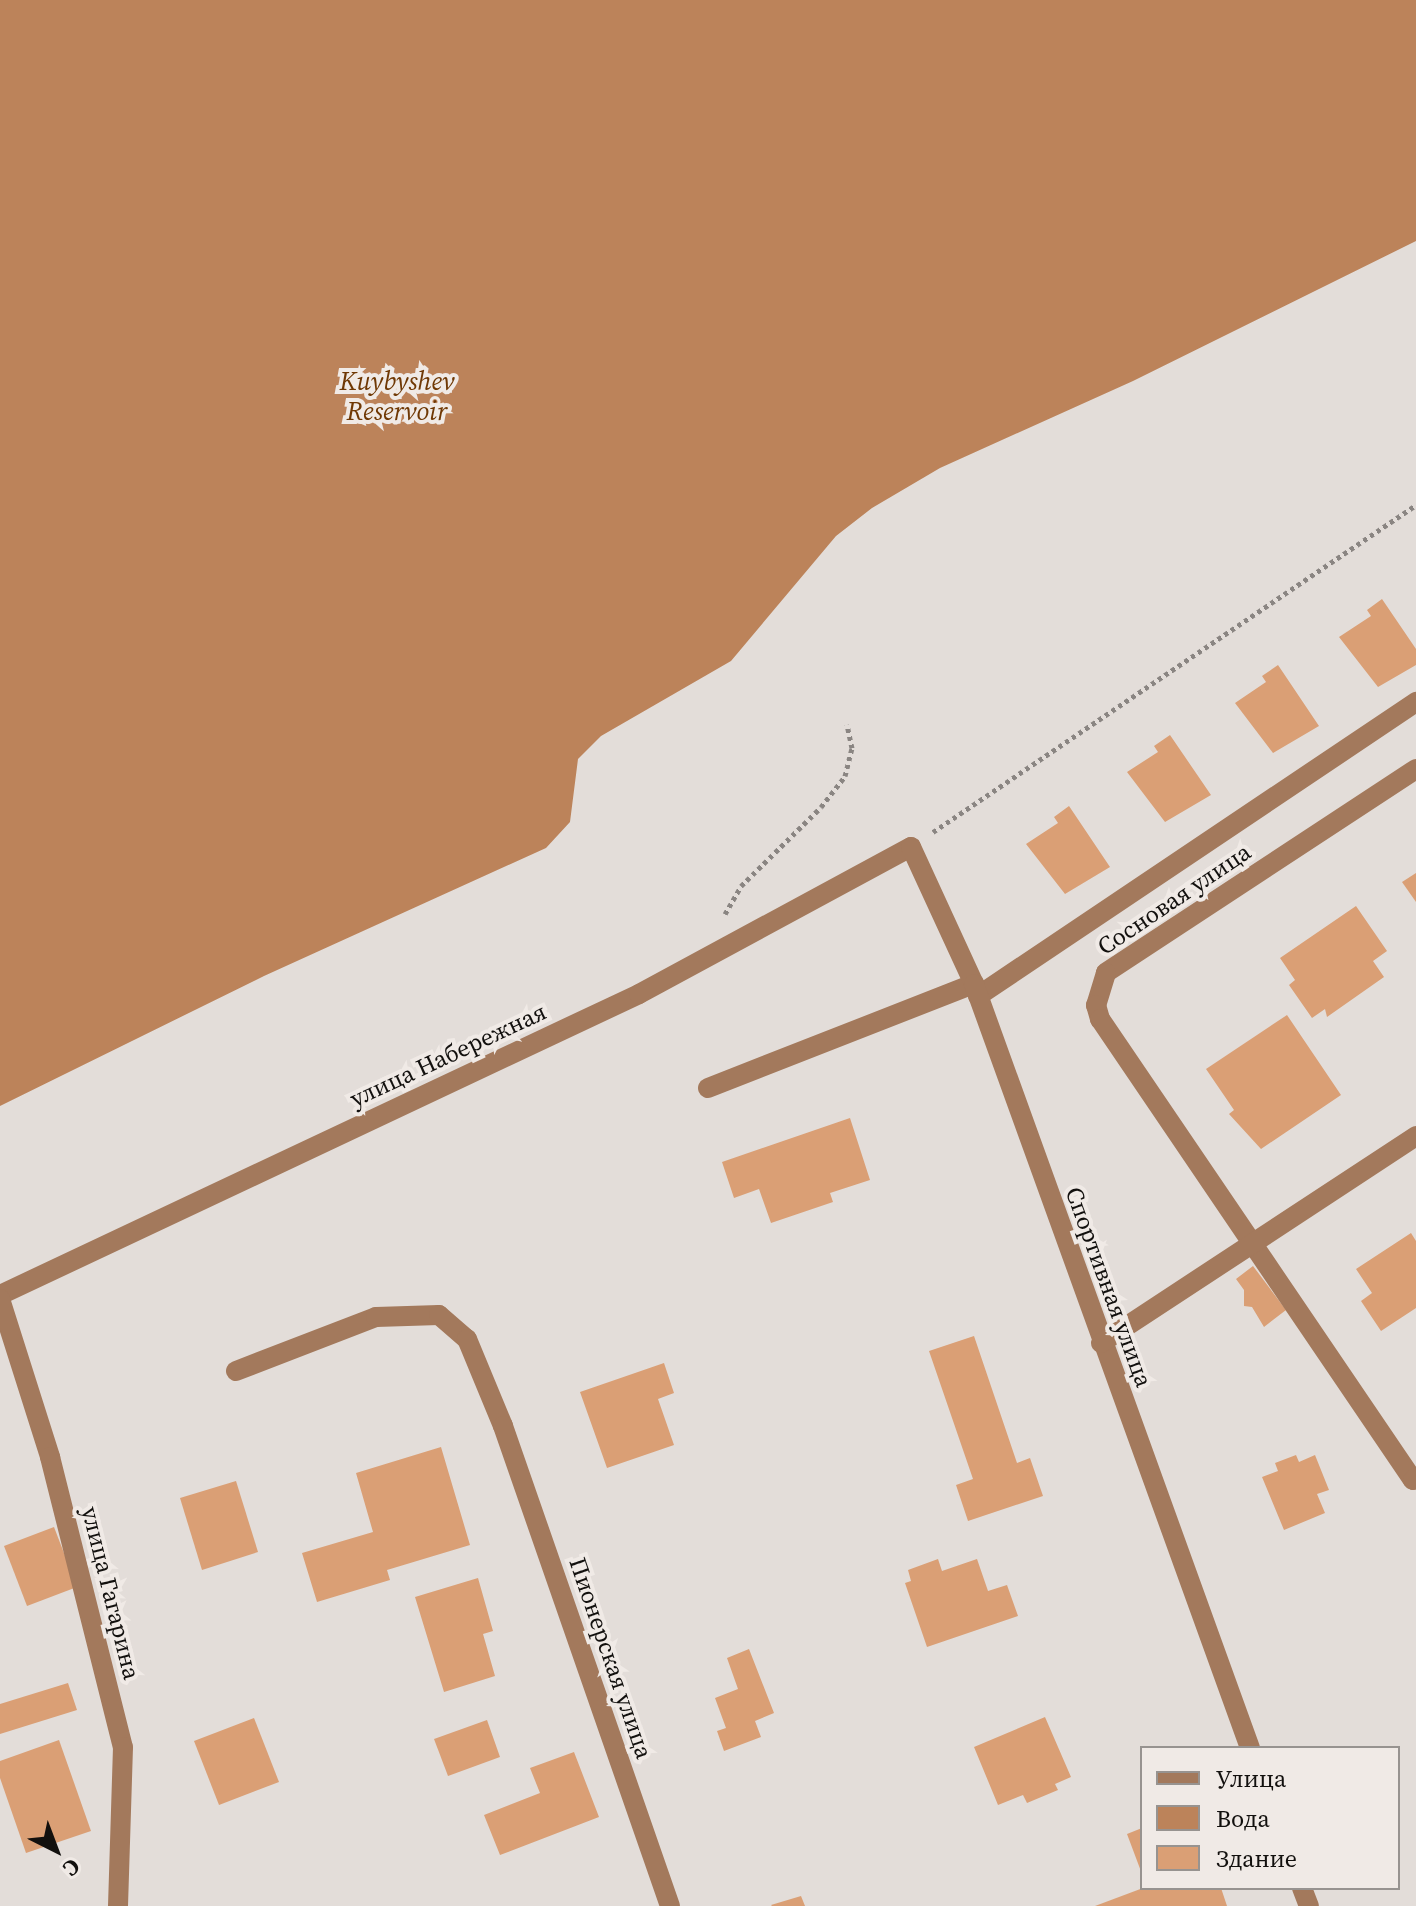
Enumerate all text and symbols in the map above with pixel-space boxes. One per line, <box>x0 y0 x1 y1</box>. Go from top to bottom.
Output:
water label: Kuybyshev Reservoir <box>340 366 454 428</box>
street label: Сосновая улица <box>1092 837 1256 961</box>
street label: улица Набережная <box>345 997 551 1113</box>
street label: Спортивная улица <box>1059 1183 1159 1391</box>
street label: улица Гагарина <box>76 1504 146 1682</box>
street label: Пионерская улица <box>563 1554 659 1762</box>
legend <box>1140 1746 1400 1890</box>
text: Улица <box>1216 1762 1286 1795</box>
text: Вода <box>1216 1802 1270 1835</box>
north arrow <box>16 1810 96 1890</box>
text: Здание <box>1216 1842 1297 1875</box>
text: С <box>57 1852 87 1884</box>

